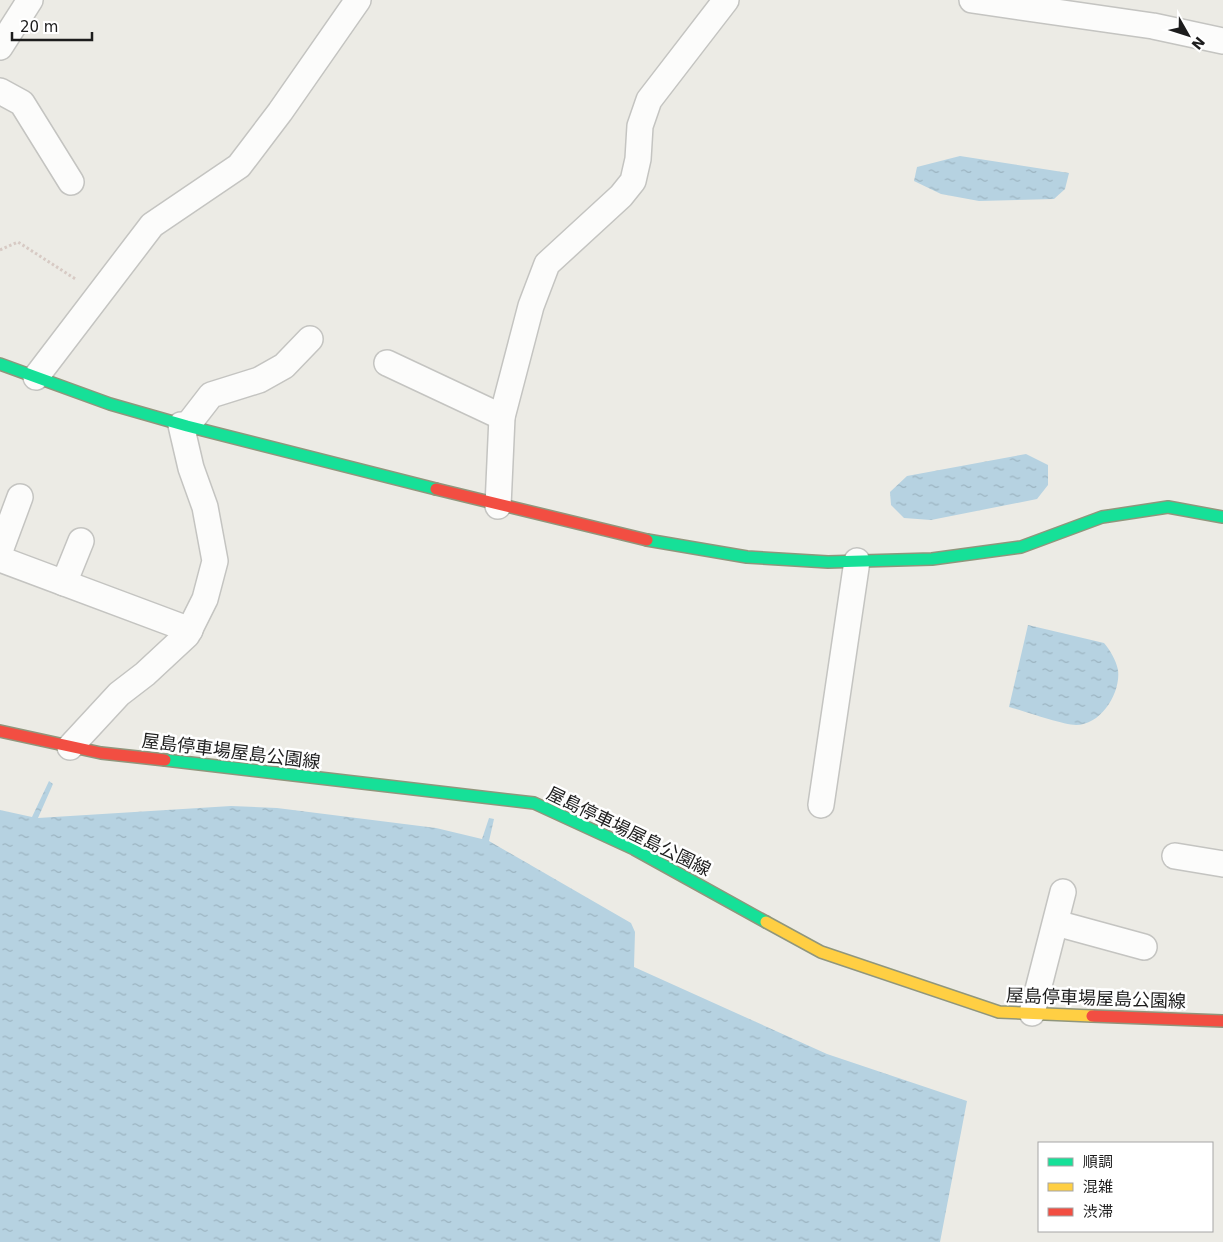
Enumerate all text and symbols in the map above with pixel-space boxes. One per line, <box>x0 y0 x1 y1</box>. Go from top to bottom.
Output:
scale bar <box>12 10 92 42</box>
north arrow <box>1163 10 1213 60</box>
text: 20 m <box>20 18 58 36</box>
text: N <box>1188 34 1208 53</box>
street label: 屋島停車場屋島公園線 <box>140 730 322 772</box>
street label: 屋島停車場屋島公園線 <box>544 782 714 880</box>
street label: 屋島停車場屋島公園線 <box>1006 984 1186 1012</box>
legend <box>1038 1142 1213 1232</box>
text: 順調 <box>1083 1153 1113 1171</box>
text: 混雑 <box>1083 1178 1113 1196</box>
text: 渋滞 <box>1083 1203 1113 1221</box>

